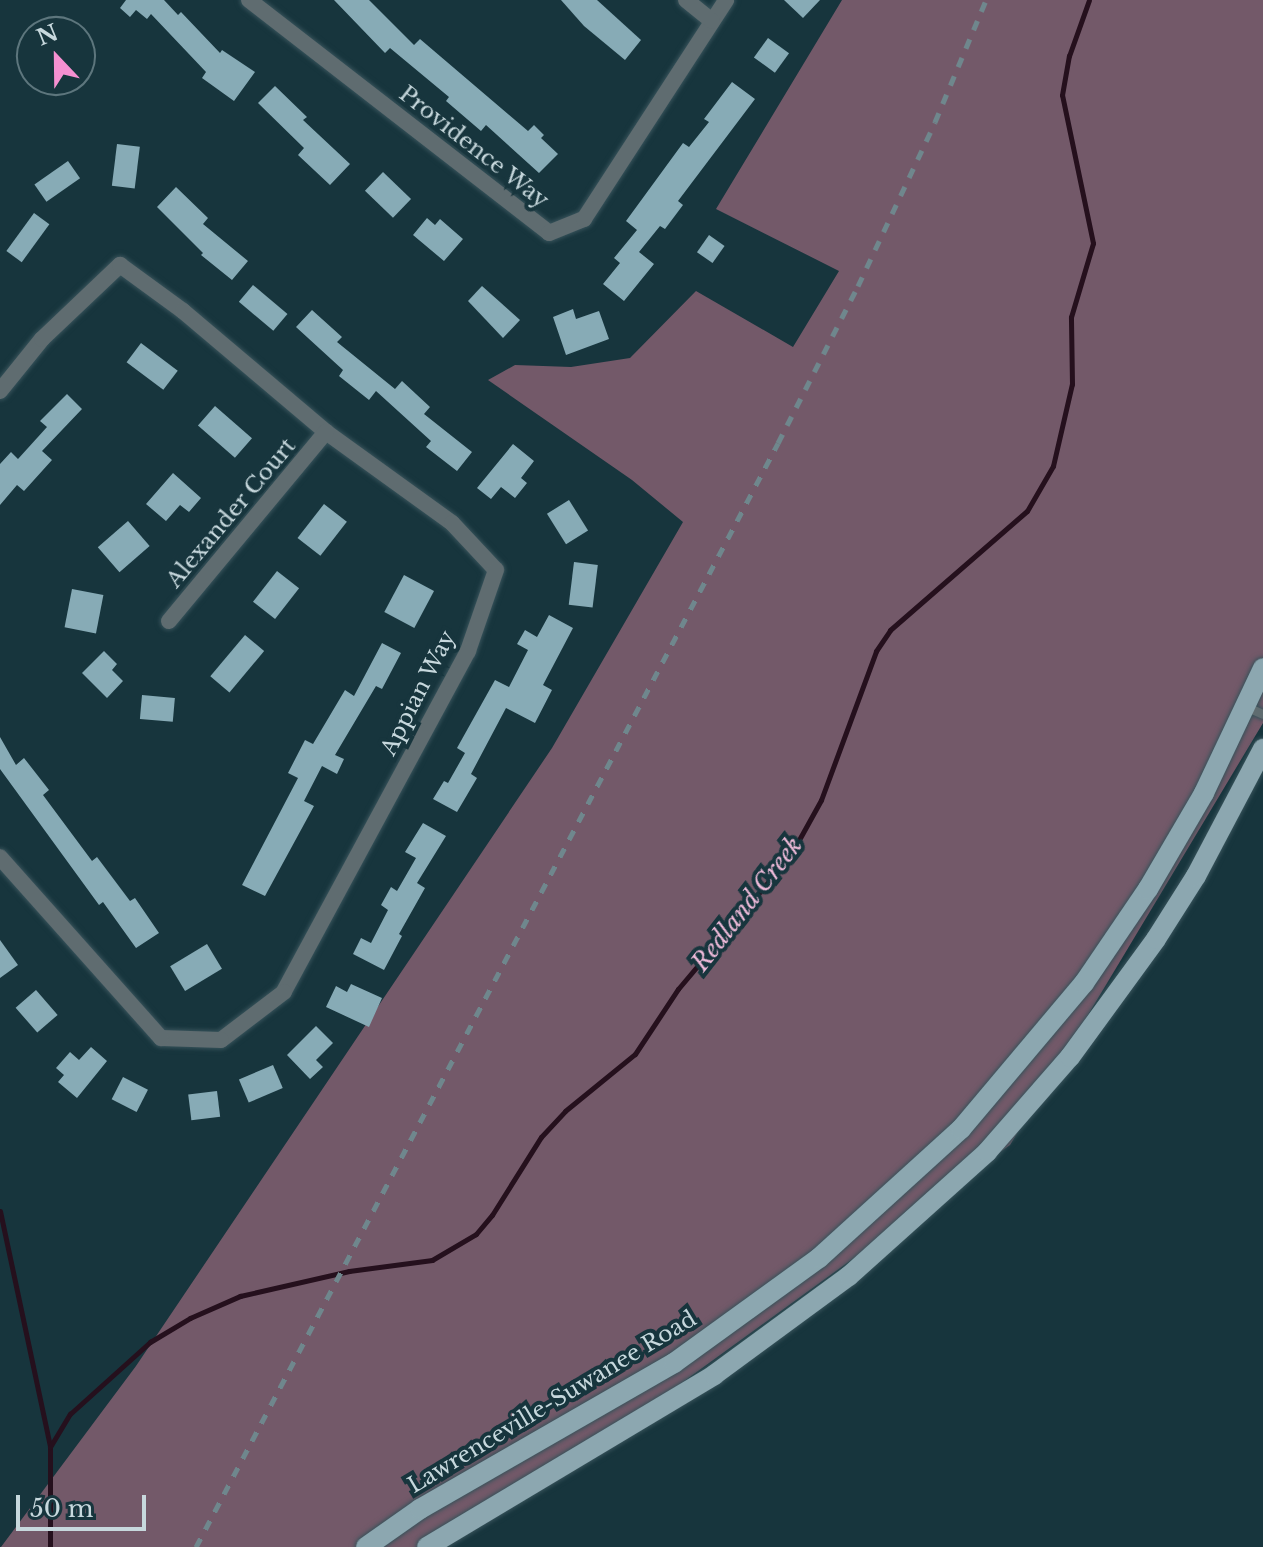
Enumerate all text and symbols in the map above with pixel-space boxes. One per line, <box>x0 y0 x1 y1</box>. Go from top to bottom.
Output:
north arrow <box>16 16 96 96</box>
text: N <box>33 19 62 52</box>
street label: Providence Way <box>394 80 554 214</box>
street label: Alexander Court <box>161 433 301 593</box>
street label: Appian Way <box>375 626 461 760</box>
water label: Redland Creek <box>686 831 808 977</box>
street label: Lawrenceville-Suwanee Road <box>403 1305 701 1499</box>
scale bar <box>20 1479 150 1529</box>
text: 50 m <box>30 1494 93 1523</box>

